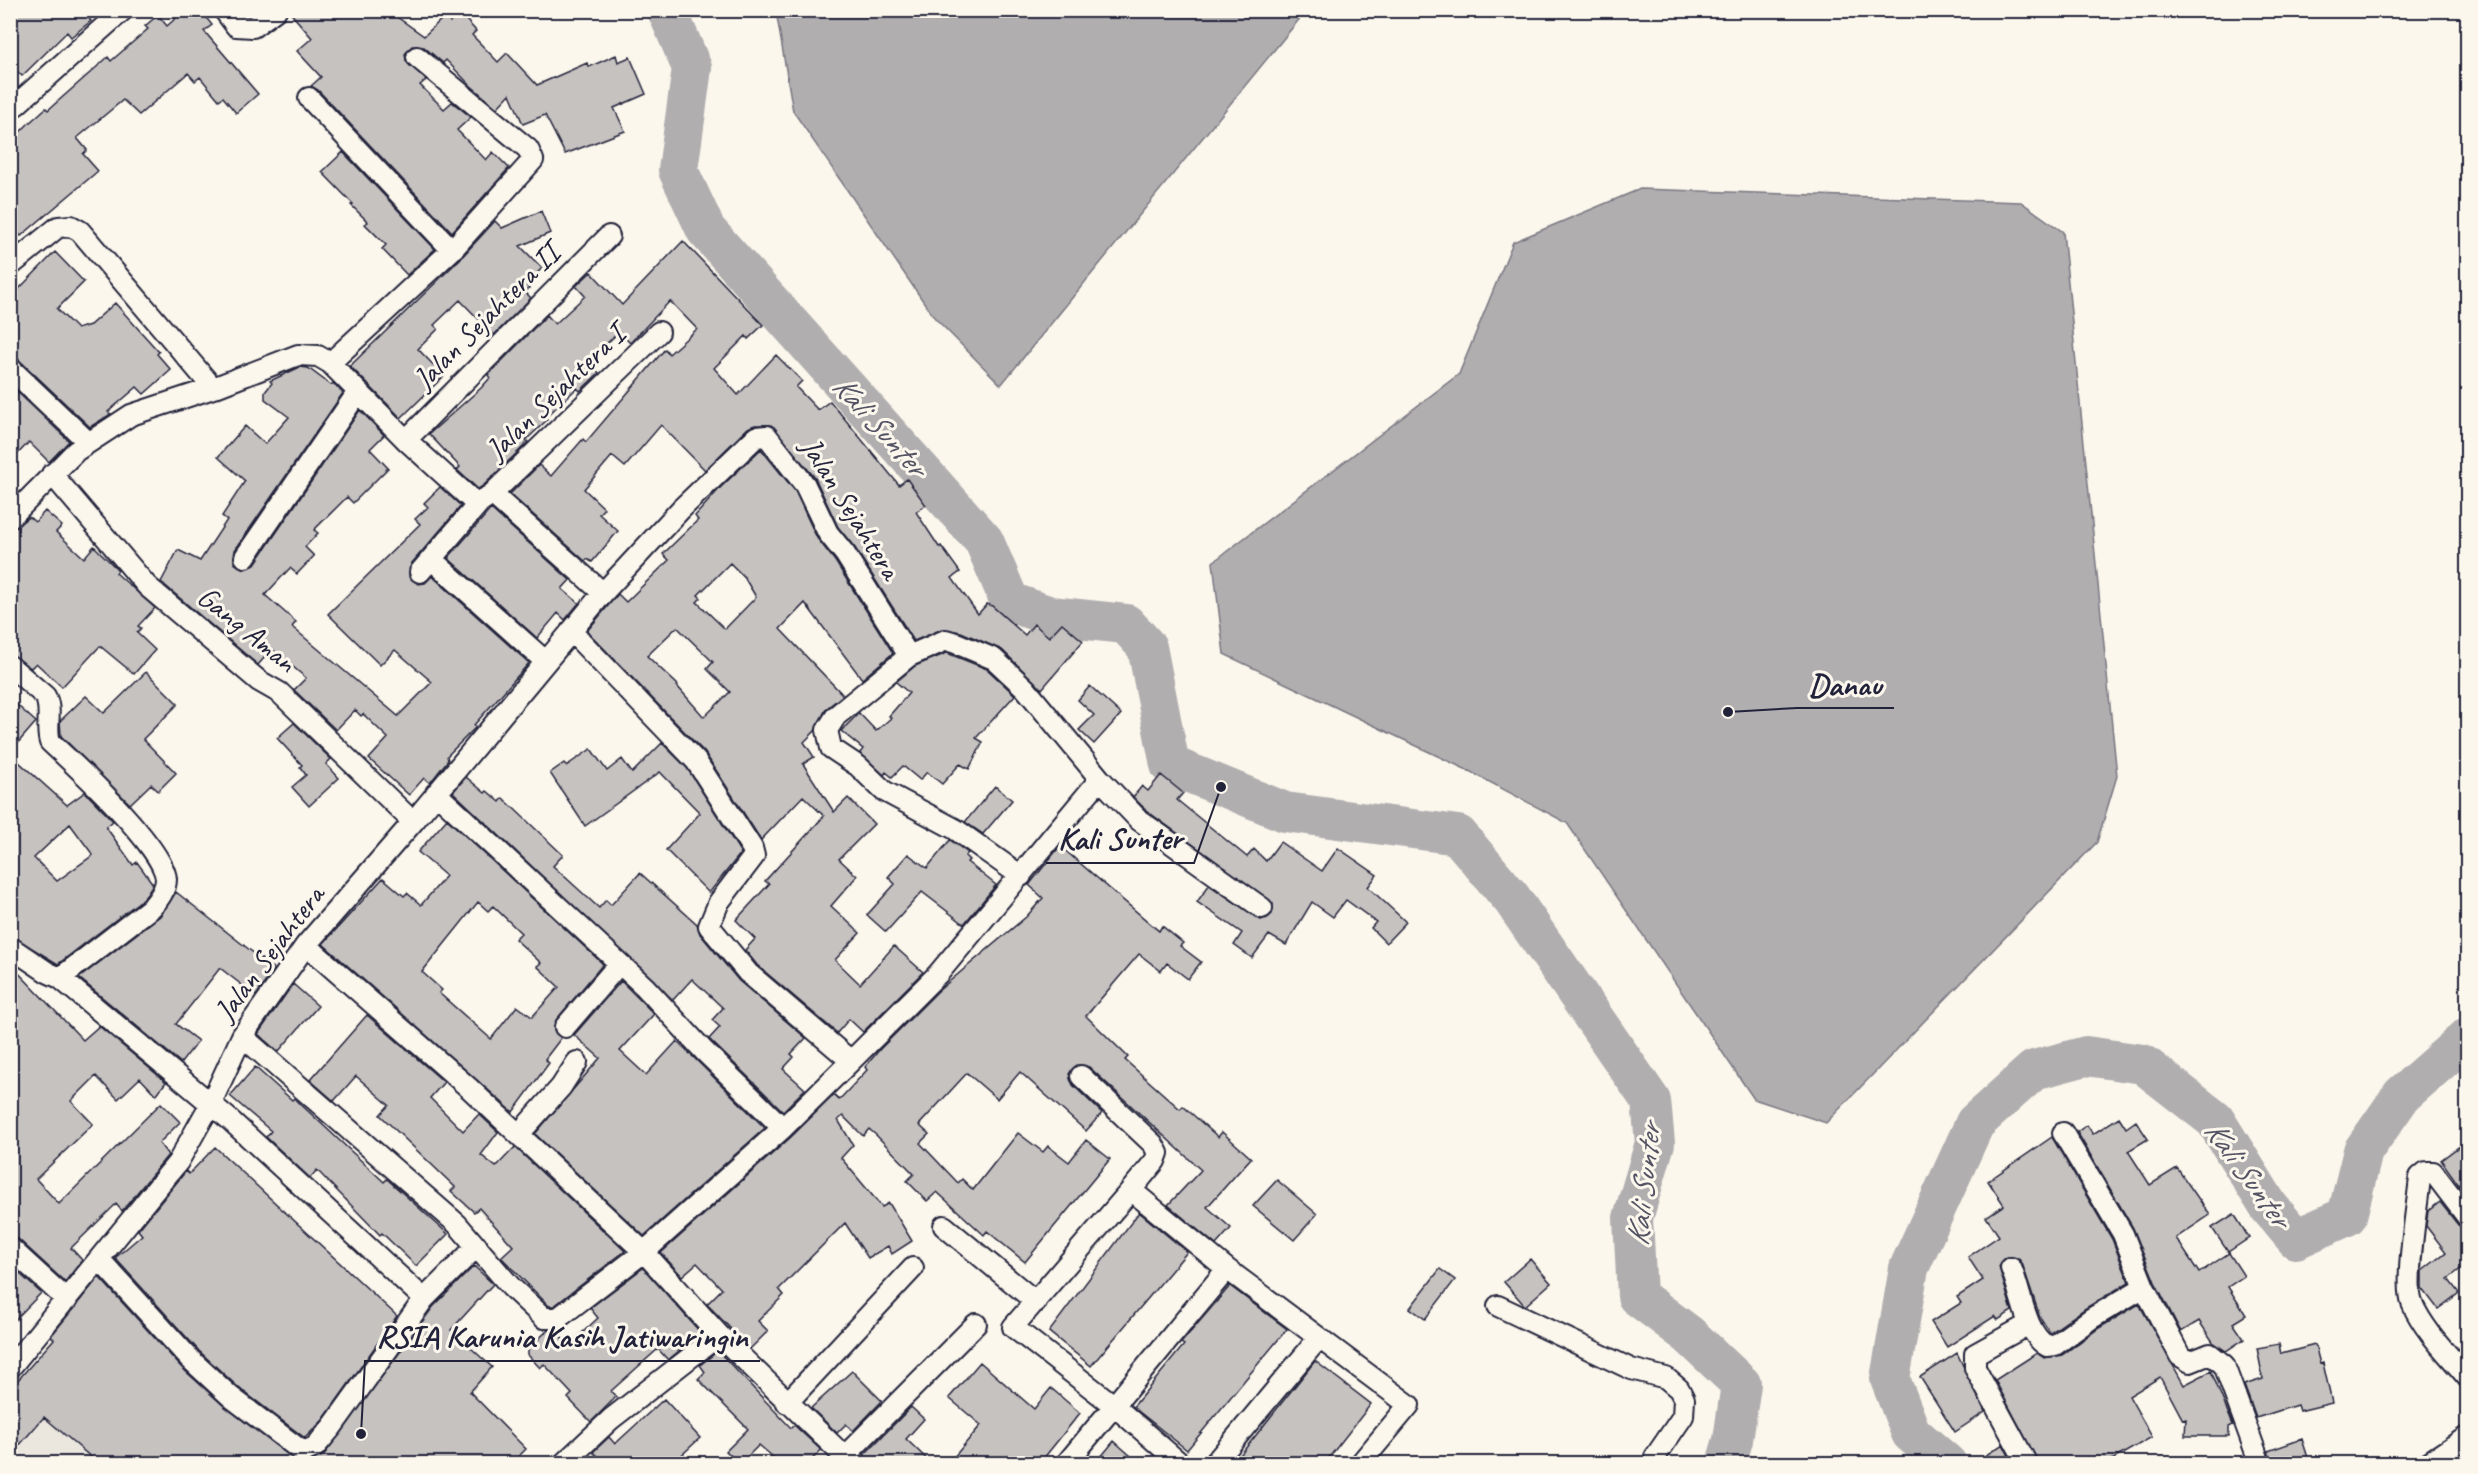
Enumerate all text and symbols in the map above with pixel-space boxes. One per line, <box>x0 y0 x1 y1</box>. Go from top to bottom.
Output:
street label: Jalan Sejahtera II <box>406 236 566 396</box>
street label: Jalan Sejahtera I <box>478 317 632 467</box>
water label: Kali Sunter <box>824 366 939 488</box>
street label: Jalan Sejahtera <box>791 428 911 588</box>
street label: Gang Aman <box>190 578 305 681</box>
callout: Danau <box>1797 658 1894 708</box>
text: Danau <box>1809 664 1885 705</box>
callout: Kali Sunter <box>1046 813 1194 863</box>
text: Kali Sunter <box>1058 818 1186 859</box>
street label: Jalan Sejahtera <box>204 875 334 1030</box>
water label: Kali Sunter <box>2195 1112 2303 1239</box>
water label: Kali Sunter <box>1617 1117 1671 1248</box>
callout: RSIA Karunia Kasih Jatiwaringin <box>365 1311 760 1361</box>
text: RSIA Karunia Kasih Jatiwaringin <box>376 1316 749 1357</box>

